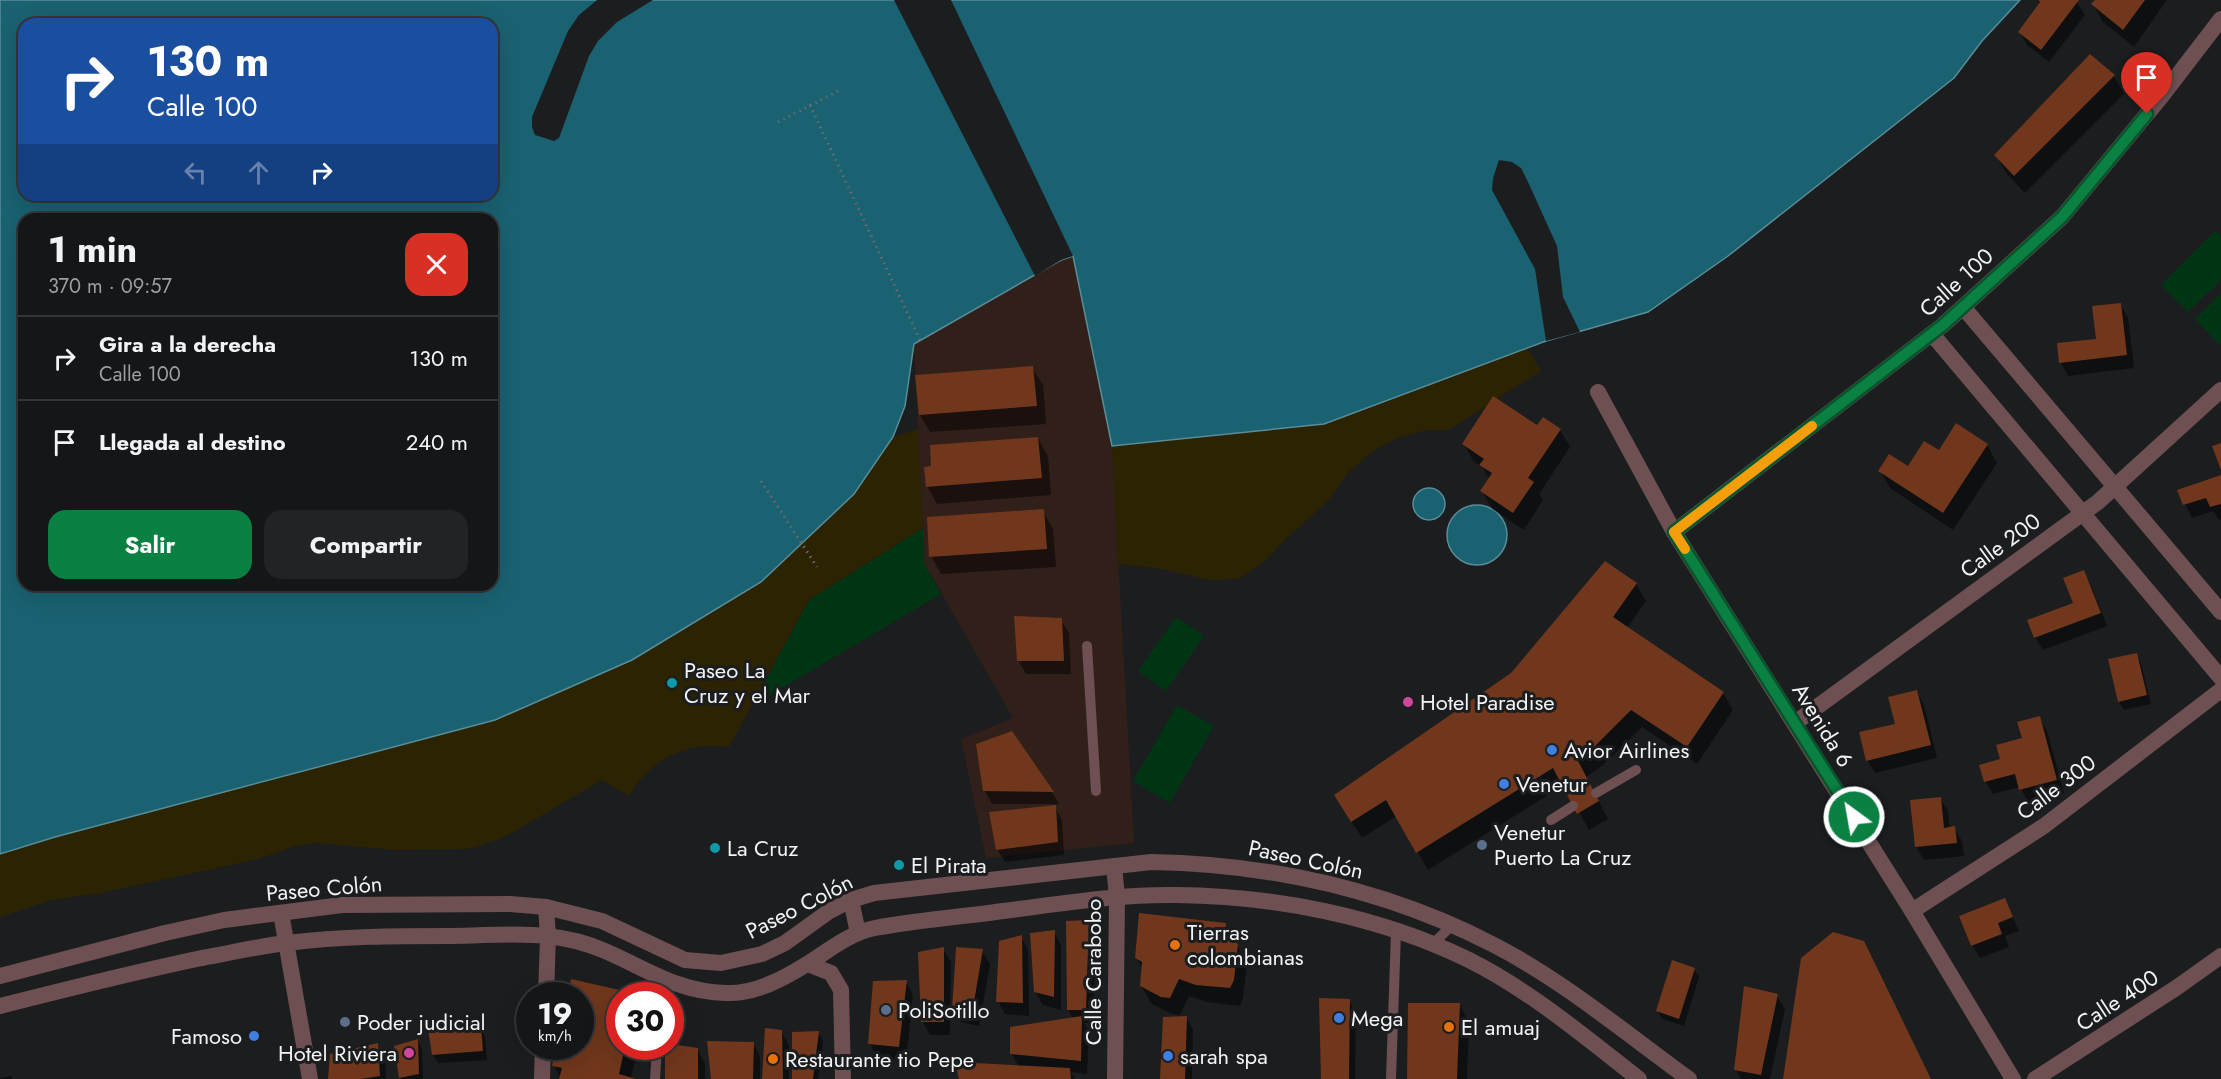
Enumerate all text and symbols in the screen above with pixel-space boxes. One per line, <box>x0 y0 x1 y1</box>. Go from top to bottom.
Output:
text: 130 m <box>147 31 269 92</box>
icon: right <box>48 42 126 120</box>
pin <box>2121 52 2172 114</box>
icon: arrive <box>2130 61 2163 94</box>
text: Calle 100 <box>147 87 257 126</box>
icon: left <box>179 156 212 189</box>
icon: ahead <box>242 156 275 189</box>
icon: right <box>305 156 338 189</box>
text: 1 min <box>48 223 137 275</box>
button: close <box>405 233 468 296</box>
street label: Calle 100 <box>1912 240 2000 324</box>
text: 370 m · 09:57 <box>48 272 172 301</box>
text: Gira a la derecha <box>99 328 276 360</box>
icon: right <box>48 342 81 375</box>
text: 130 m <box>409 342 468 374</box>
text: Calle 100 <box>99 360 181 389</box>
icon: arrive <box>48 426 81 459</box>
text: Llegada al destino <box>99 426 286 458</box>
text: 240 m <box>406 426 468 458</box>
street label: Calle 200 <box>1953 505 2047 585</box>
button: Salir <box>48 510 252 579</box>
button: Compartir <box>264 510 468 579</box>
place label: Paseo La Cruz y el Mar <box>684 654 811 711</box>
marker: Paseo La Cruz y el Mar <box>665 676 679 690</box>
street label: Avenida 6 <box>1785 677 1861 773</box>
place label: Hotel Paradise <box>1420 686 1555 718</box>
marker: Hotel Paradise <box>1401 695 1415 709</box>
place label: Avior Airlines <box>1564 734 1689 766</box>
marker: Avior Airlines <box>1545 743 1559 757</box>
street label: Calle 300 <box>2010 747 2102 827</box>
place label: Venetur <box>1516 768 1588 800</box>
marker: Venetur <box>1497 777 1511 791</box>
position arrow <box>1822 785 1886 849</box>
place label: Venetur Puerto La Cruz <box>1494 816 1631 873</box>
street label: Paseo Colón <box>1246 831 1366 887</box>
place label: La Cruz <box>727 832 798 864</box>
marker: Venetur Puerto La Cruz <box>1475 838 1489 852</box>
marker: La Cruz <box>708 841 722 855</box>
place label: El Pirata <box>911 849 987 881</box>
marker: El Pirata <box>892 858 906 872</box>
street label: Paseo Colón <box>740 865 858 947</box>
street label: Paseo Colón <box>265 867 383 909</box>
street label: Calle Carabobo <box>1077 899 1109 1045</box>
place label: Tierras colombianas <box>1187 916 1304 973</box>
marker: Tierras colombianas <box>1168 938 1182 952</box>
street label: Calle 400 <box>2069 961 2165 1039</box>
speed limit sign: 30 <box>606 982 684 1060</box>
text: 19 <box>537 992 573 1035</box>
place label: PoliSotillo <box>898 994 989 1026</box>
place label: Mega <box>1351 1002 1403 1034</box>
marker: PoliSotillo <box>879 1003 893 1017</box>
place label: Poder judicial <box>357 1006 486 1038</box>
marker: Mega <box>1332 1011 1346 1025</box>
place label: El amuaj <box>1461 1011 1540 1043</box>
marker: Poder judicial <box>338 1015 352 1029</box>
place label: Famoso <box>171 1020 242 1052</box>
marker: El amuaj <box>1442 1020 1456 1034</box>
text: km/h <box>538 1025 572 1047</box>
marker: Famoso <box>247 1029 261 1043</box>
place label: Hotel Riviera <box>278 1037 397 1069</box>
place label: sarah spa <box>1180 1040 1268 1072</box>
place label: Restaurante tio Pepe <box>785 1043 974 1075</box>
marker: Hotel Riviera <box>402 1046 416 1060</box>
marker: sarah spa <box>1161 1049 1175 1063</box>
marker: Restaurante tio Pepe <box>766 1052 780 1066</box>

